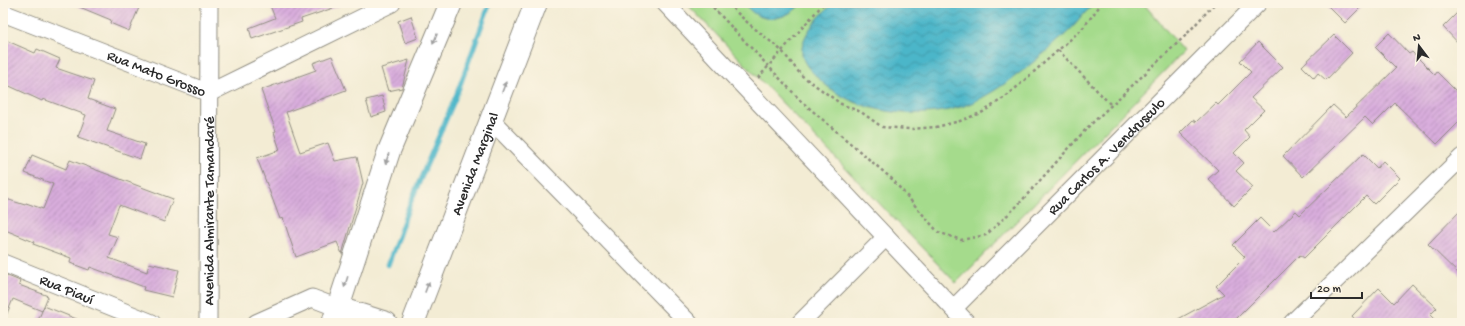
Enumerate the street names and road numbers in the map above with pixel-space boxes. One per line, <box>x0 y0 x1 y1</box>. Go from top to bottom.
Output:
street label: Rua Mato Grosso <box>104 47 208 102</box>
street label: Rua Carlos A. Vendrusculo <box>1045 94 1170 220</box>
street label: Avenida Marginal <box>448 110 504 218</box>
street label: Avenida Almirante Tamandaré <box>201 116 220 306</box>
street label: Rua Piauí <box>36 272 97 310</box>

